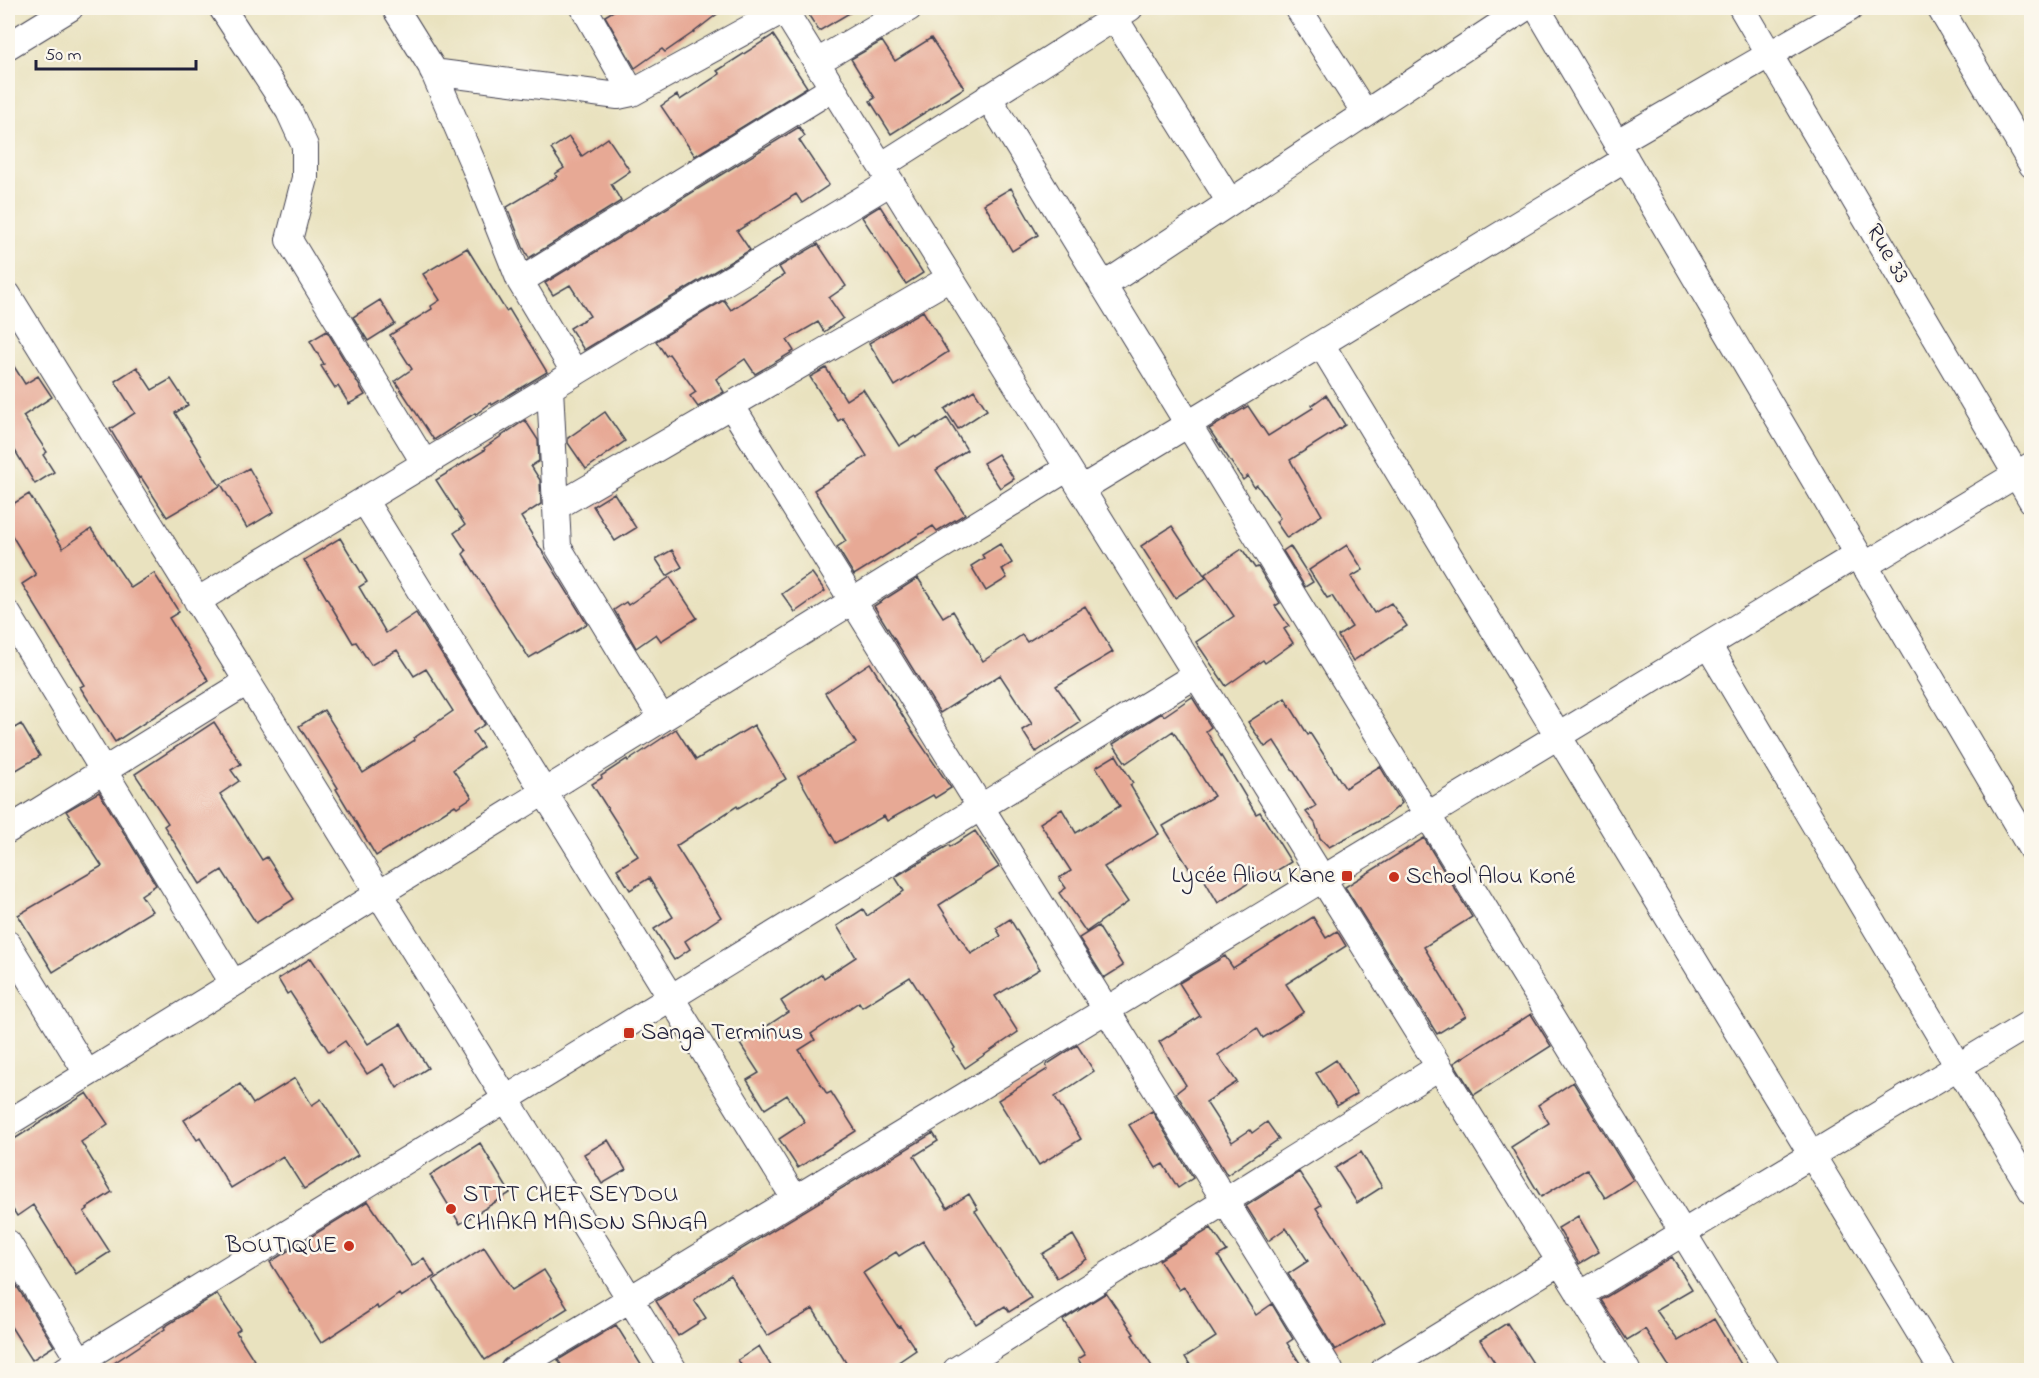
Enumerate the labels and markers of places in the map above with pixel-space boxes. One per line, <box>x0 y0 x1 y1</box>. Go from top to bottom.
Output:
place label: Lycée Aliou Kane <box>1171 859 1335 895</box>
place label: School Alou Koné <box>1406 860 1576 895</box>
marker: Lycée Aliou Kane <box>1340 869 1354 883</box>
marker: School Alou Koné <box>1387 870 1401 884</box>
place label: Sanga Terminus <box>641 1016 804 1051</box>
marker: Sanga Terminus <box>622 1026 636 1040</box>
place label: STTT CHEF SEYDOU CHIAKA MAISON SANGA <box>463 1178 708 1241</box>
marker: STTT CHEF SEYDOU CHIAKA MAISON SANGA <box>444 1202 458 1216</box>
place label: BOUTIQUE <box>224 1229 337 1264</box>
marker: BOUTIQUE <box>342 1239 356 1253</box>

